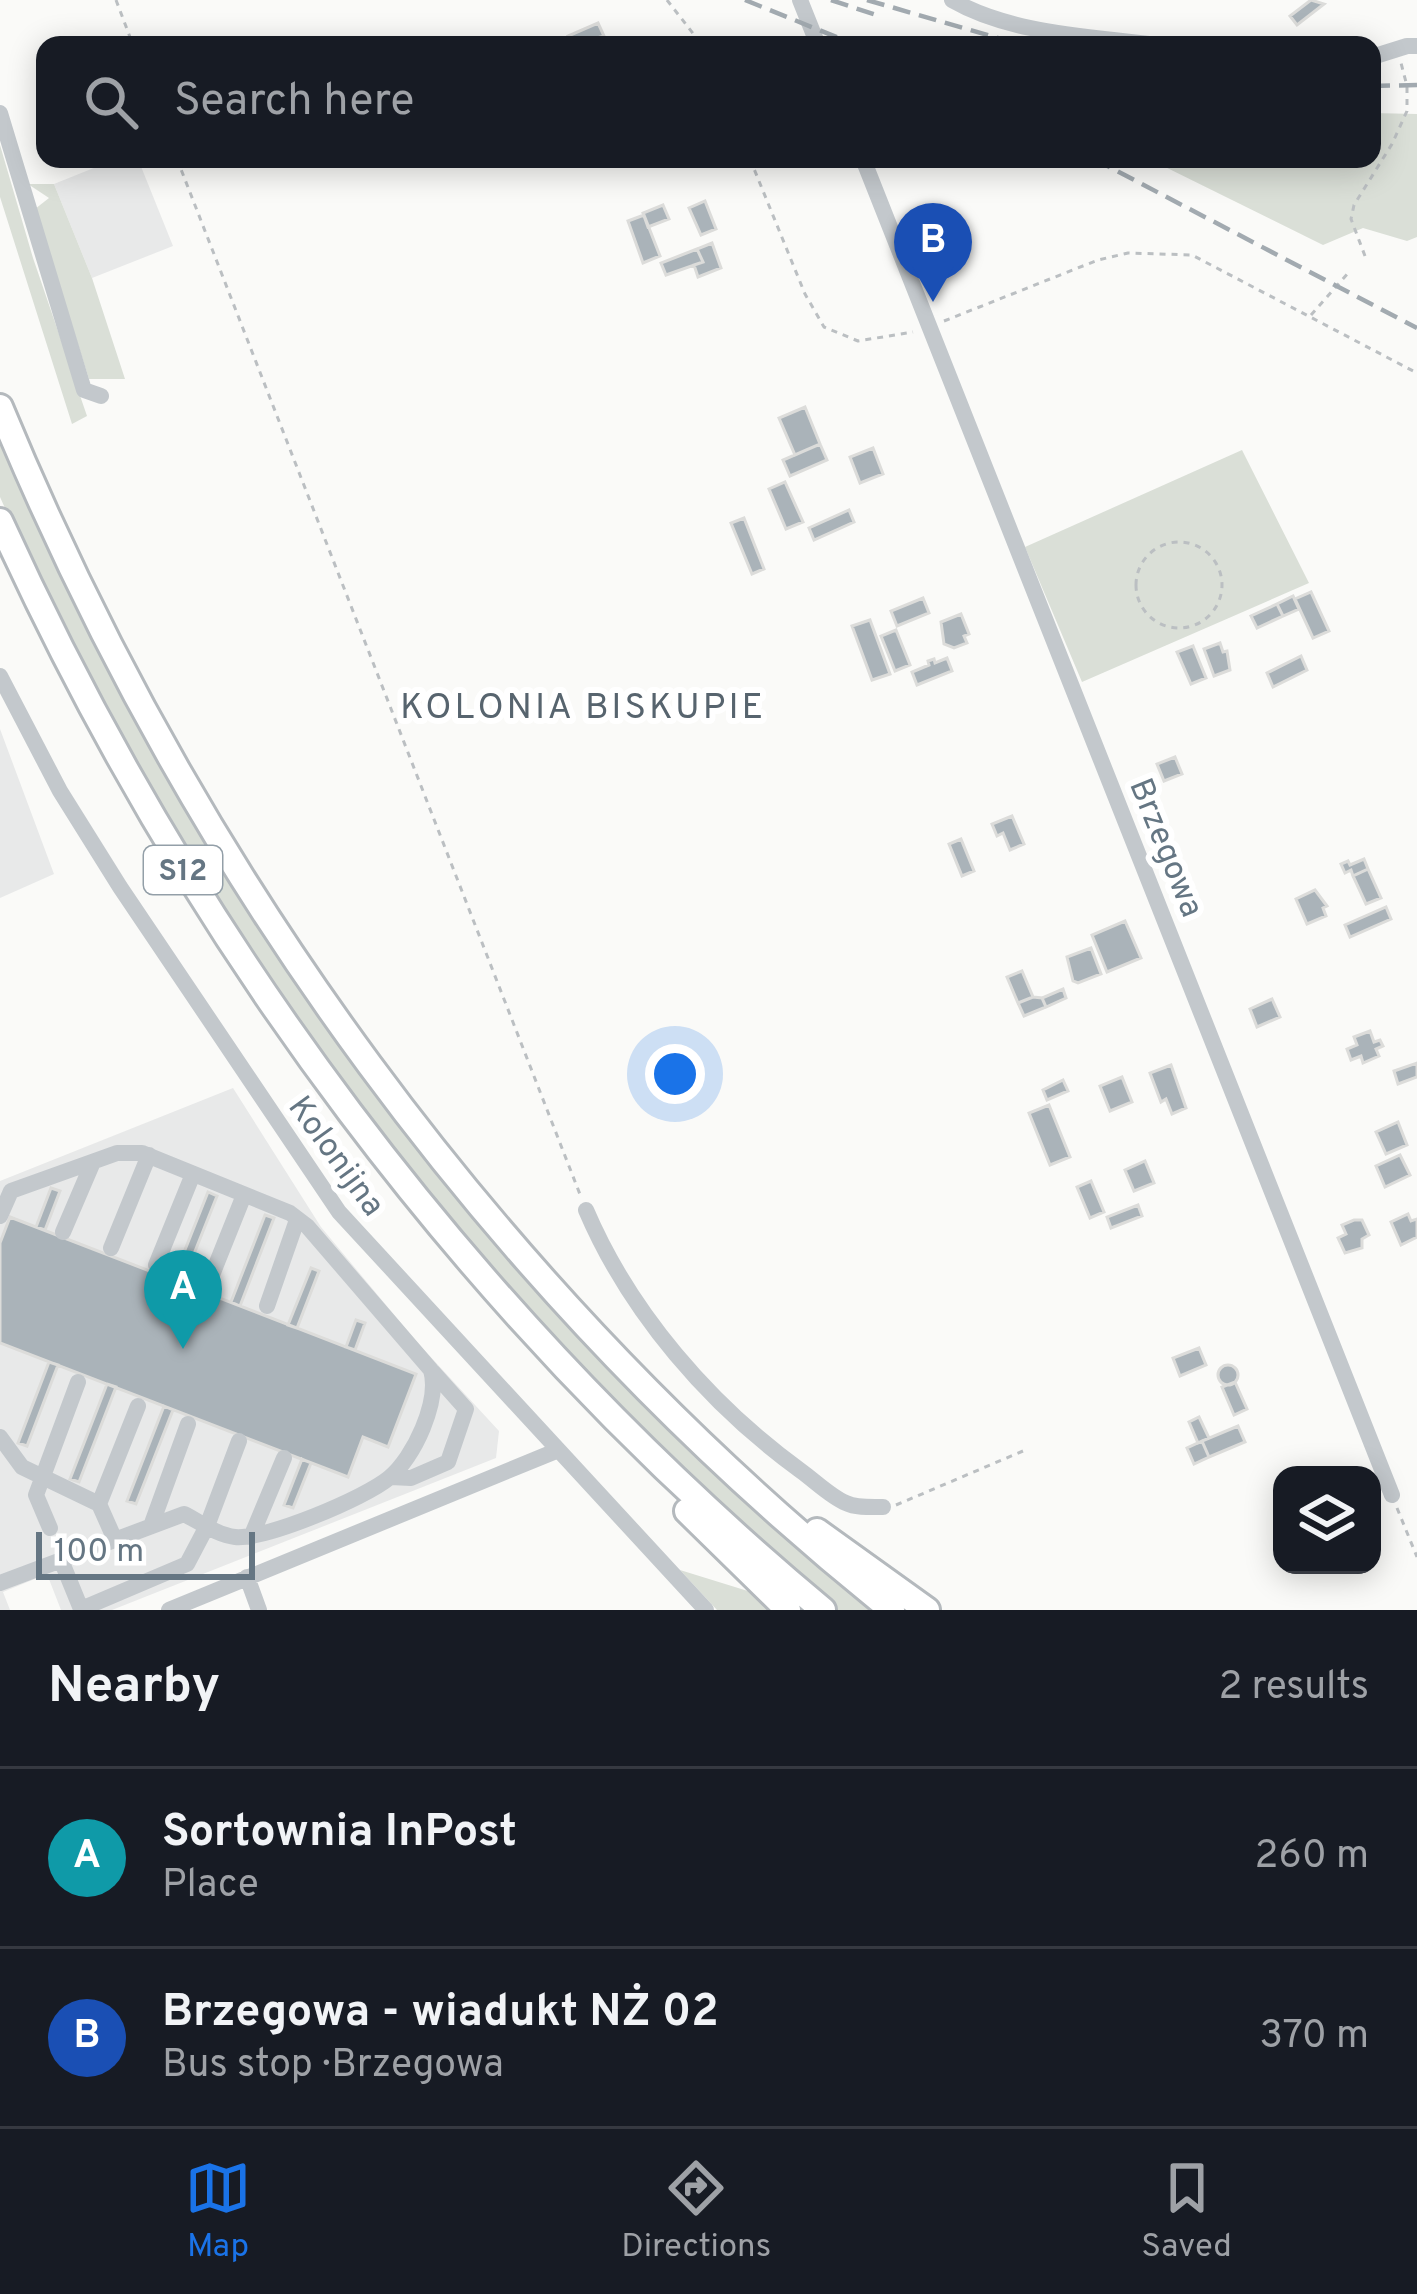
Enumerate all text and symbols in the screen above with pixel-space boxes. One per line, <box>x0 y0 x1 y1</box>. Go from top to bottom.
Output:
search box <box>36 36 1381 168</box>
icon: search <box>78 69 144 135</box>
text: Search here <box>174 74 414 131</box>
pin: B <box>894 203 972 302</box>
district label: KOLONIA BISKUPIE <box>400 686 766 732</box>
street label: Brzegowa <box>1117 773 1211 924</box>
road number: S12 <box>144 846 222 894</box>
your location <box>645 1044 705 1104</box>
street label: Kolonijna <box>277 1089 393 1226</box>
pin: A <box>144 1250 222 1349</box>
map controls <box>1273 1466 1381 1574</box>
button: layers <box>1273 1466 1381 1574</box>
scale bar <box>36 1526 255 1579</box>
text: 100 m <box>54 1532 144 1574</box>
text: Nearby <box>48 1656 220 1721</box>
text: 2 results <box>1218 1664 1369 1713</box>
text: Sortownia InPost <box>162 1805 517 1862</box>
text: A <box>73 1833 101 1882</box>
text: 260 m <box>1255 1833 1369 1882</box>
text: Place <box>162 1862 259 1911</box>
text: Brzegowa - wiadukt NŻ 02 <box>162 1985 719 2042</box>
text: B <box>74 2013 100 2062</box>
text: 370 m <box>1259 2013 1369 2062</box>
text: Bus stop · Brzegowa <box>162 2042 504 2091</box>
tab: Map <box>185 2155 251 2269</box>
tab: Directions <box>621 2155 771 2269</box>
tab: Saved <box>1141 2155 1232 2269</box>

